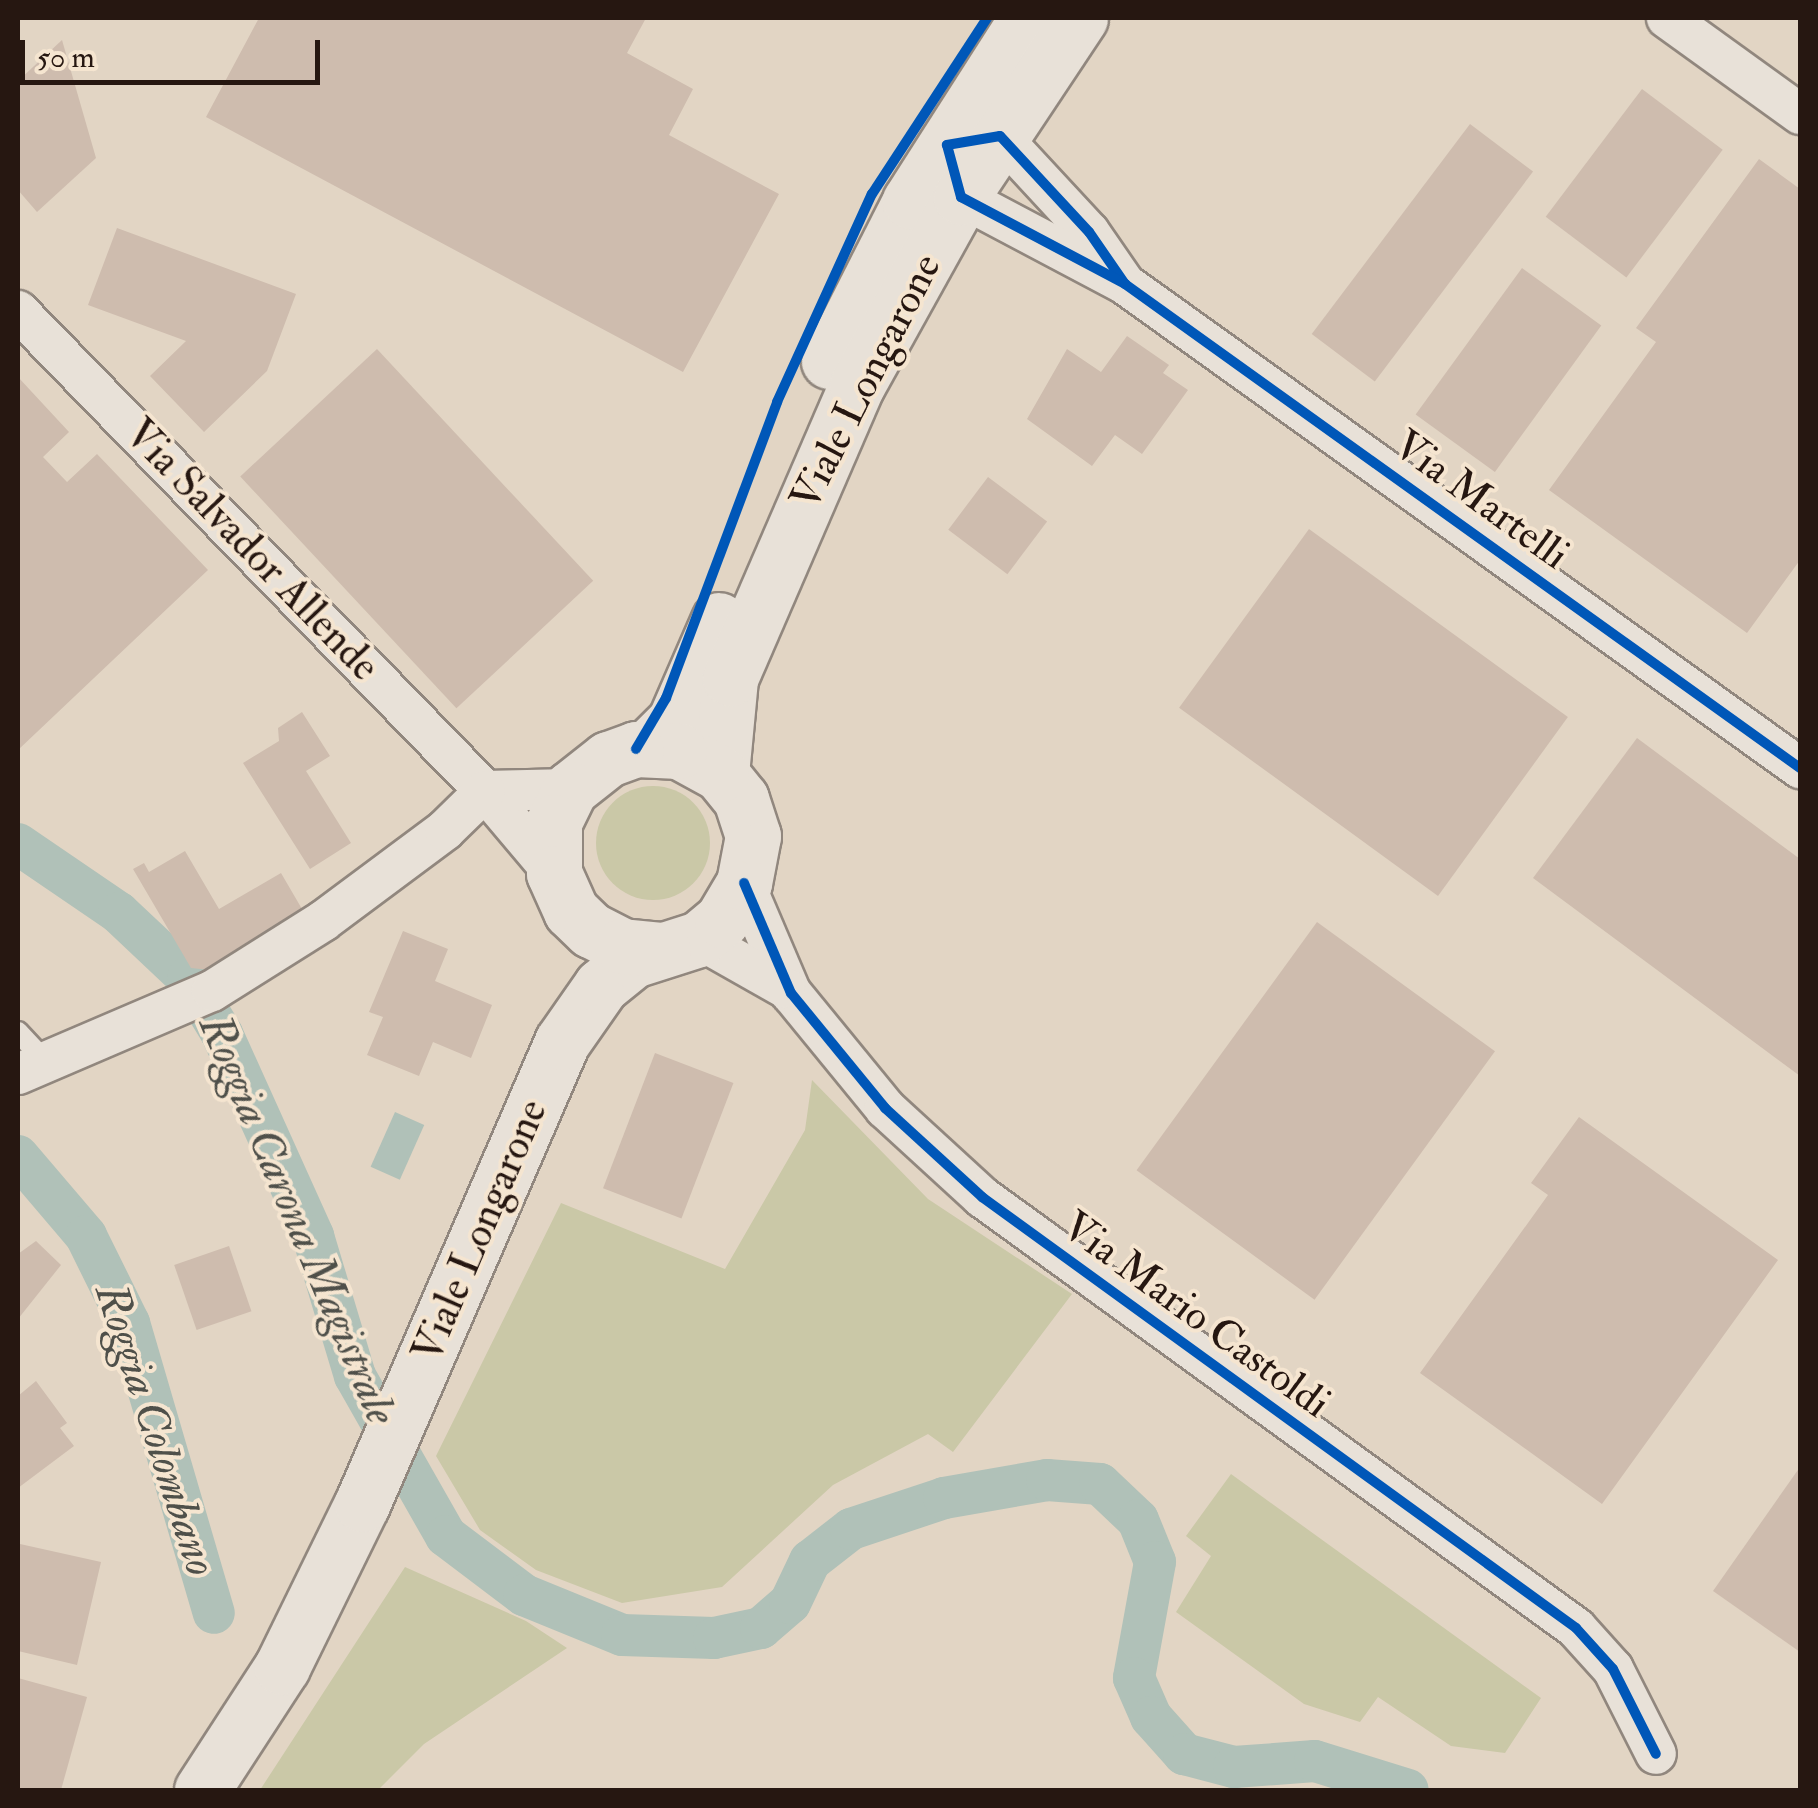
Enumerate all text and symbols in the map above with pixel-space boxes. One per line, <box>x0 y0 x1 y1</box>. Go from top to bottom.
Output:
scale bar <box>25 20 325 82</box>
text: 50 m <box>37 39 95 76</box>
street label: Viale Longarone <box>780 246 952 518</box>
street label: Via Salvador Allende <box>114 409 390 691</box>
street label: Via Martelli <box>1384 420 1578 580</box>
water label: Roggia Carona Magistrale <box>186 1007 408 1433</box>
street label: Viale Longarone <box>402 1092 558 1370</box>
street label: Via Mario Castoldi <box>1052 1201 1340 1429</box>
water label: Roggia Colombano <box>82 1277 228 1583</box>

